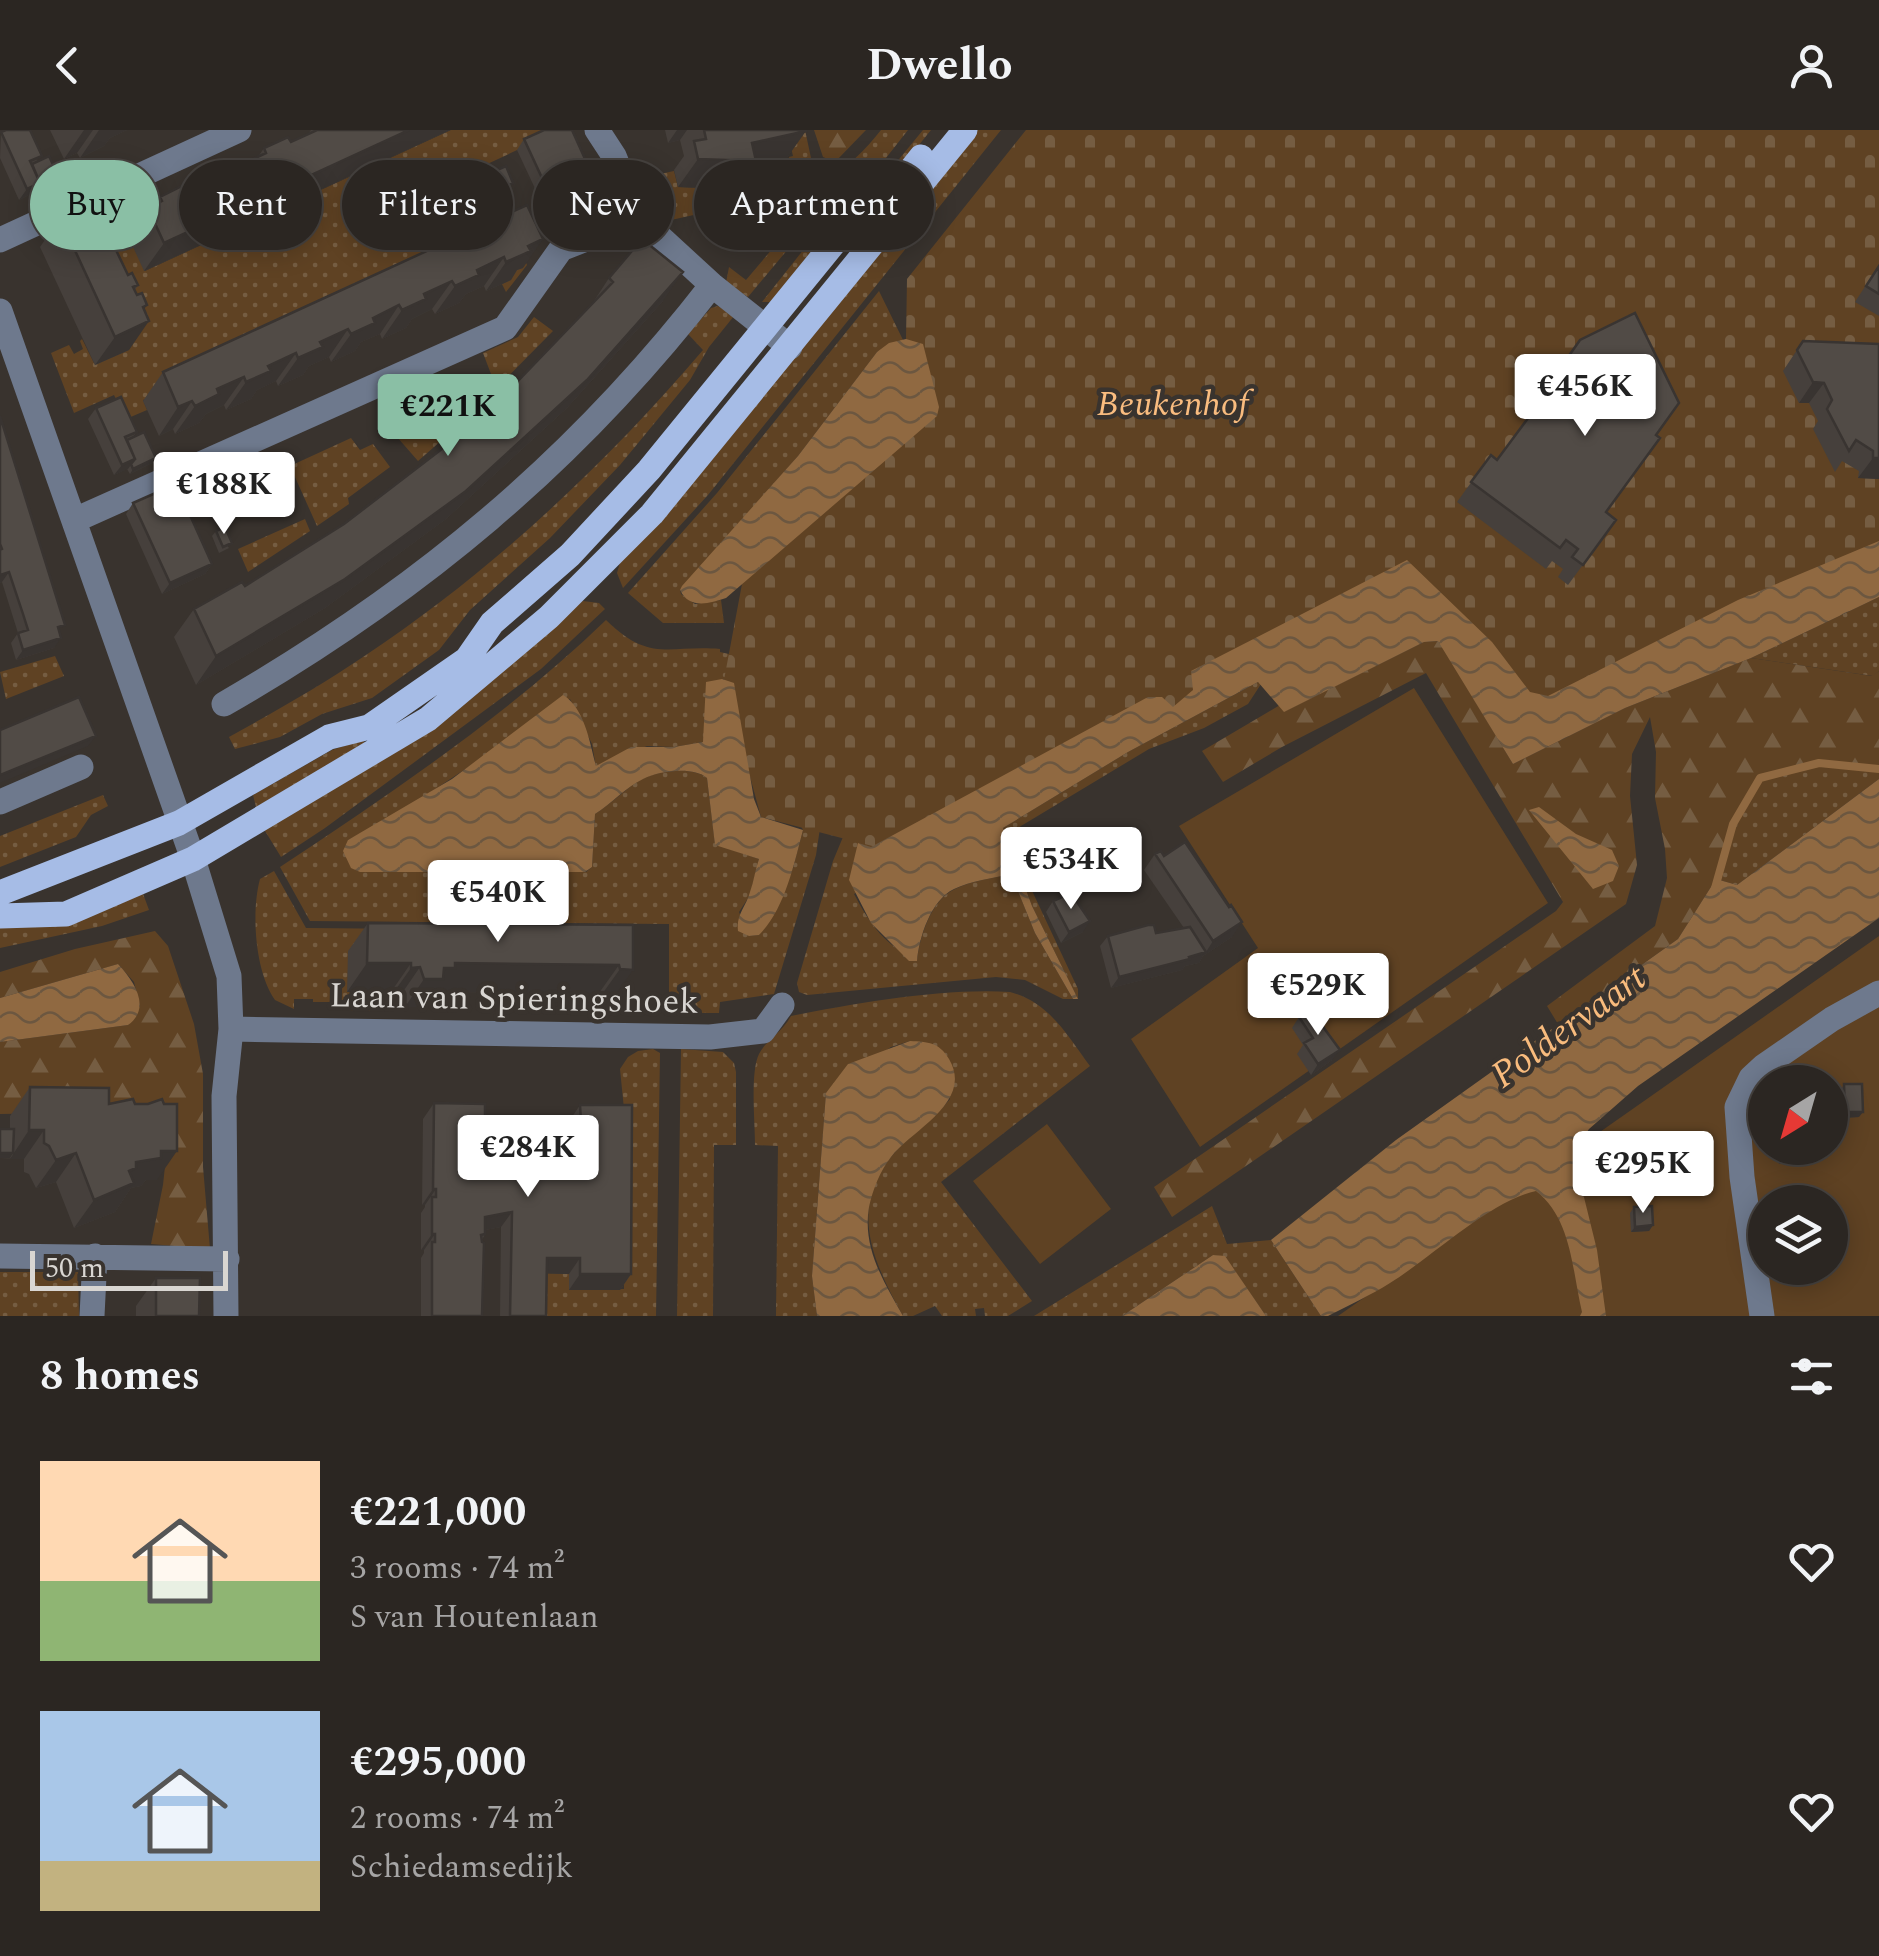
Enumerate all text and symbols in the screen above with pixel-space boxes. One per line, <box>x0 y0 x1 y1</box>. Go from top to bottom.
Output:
text: Dwello <box>866 31 1013 100</box>
icon: back <box>40 38 95 93</box>
icon: person <box>1784 38 1839 93</box>
chip: Buy <box>30 160 159 250</box>
chip: Rent <box>179 160 322 250</box>
chip: Filters <box>342 160 513 250</box>
chip: New <box>533 160 674 250</box>
chip: Apartment <box>694 160 934 250</box>
pin: €456K <box>1515 354 1655 439</box>
text: €456K <box>1537 362 1633 411</box>
pin: €221K <box>378 374 518 459</box>
park label: Beukenhof <box>1097 378 1255 431</box>
text: €221K <box>400 382 496 431</box>
pin: €188K <box>154 452 294 537</box>
text: €188K <box>176 460 272 509</box>
pin: €534K <box>1001 827 1141 912</box>
text: €534K <box>1023 835 1119 884</box>
pin: €540K <box>428 860 568 945</box>
text: €540K <box>450 868 546 917</box>
water label: Poldervaart <box>1479 950 1660 1104</box>
pin: €529K <box>1248 953 1388 1038</box>
text: €529K <box>1270 961 1366 1010</box>
street label: Laan van Spieringshoek <box>329 969 699 1029</box>
north arrow <box>1748 1065 1848 1165</box>
map controls <box>1748 1065 1848 1285</box>
pin: €284K <box>458 1115 598 1200</box>
text: €284K <box>480 1123 576 1172</box>
pin: €295K <box>1573 1131 1713 1216</box>
text: €295K <box>1595 1139 1691 1188</box>
button: layers <box>1748 1185 1848 1285</box>
scale bar <box>30 1246 228 1290</box>
text: 50 m <box>45 1247 104 1290</box>
text: 8 homes <box>40 1345 200 1408</box>
icon: filters <box>1784 1349 1839 1404</box>
text: €221,000 <box>350 1481 526 1544</box>
icon: home <box>120 1501 240 1621</box>
icon: heart <box>1784 1534 1839 1589</box>
text: 3 rooms · 74 m² <box>350 1544 564 1593</box>
text: S van Houtenlaan <box>350 1593 599 1642</box>
text: €295,000 <box>350 1731 526 1794</box>
icon: home <box>120 1751 240 1871</box>
icon: heart <box>1784 1784 1839 1839</box>
text: 2 rooms · 74 m² <box>350 1794 564 1843</box>
text: Schiedamsedijk <box>350 1843 573 1892</box>

